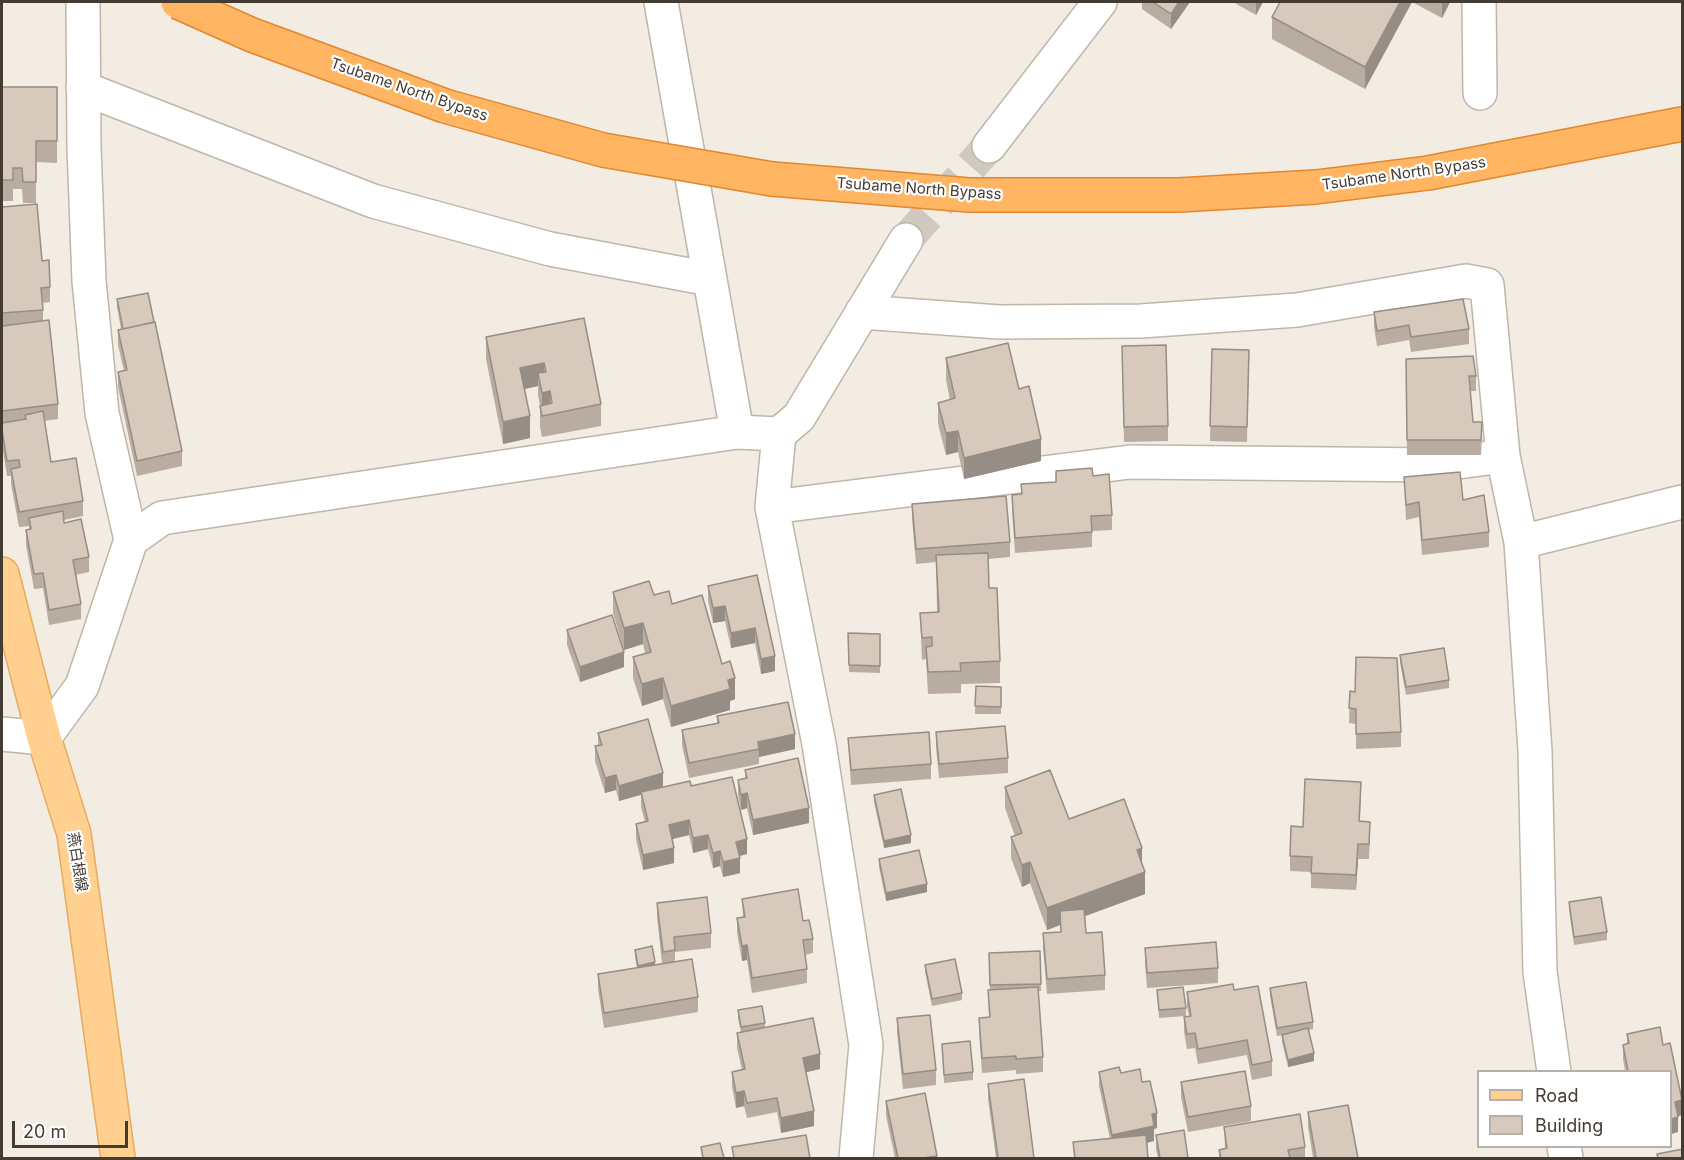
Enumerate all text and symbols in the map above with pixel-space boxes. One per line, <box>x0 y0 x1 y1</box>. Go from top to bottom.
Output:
street label: Tsubame North Bypass <box>328 55 490 125</box>
street label: Tsubame North Bypass <box>1321 154 1487 194</box>
street label: Tsubame North Bypass <box>836 174 1002 204</box>
street label: 燕白根線 <box>63 831 91 893</box>
legend <box>1477 1070 1672 1148</box>
text: Road <box>1535 1085 1578 1106</box>
scale bar <box>15 1109 130 1147</box>
text: Building <box>1535 1115 1603 1136</box>
text: 20 m <box>23 1121 66 1142</box>

